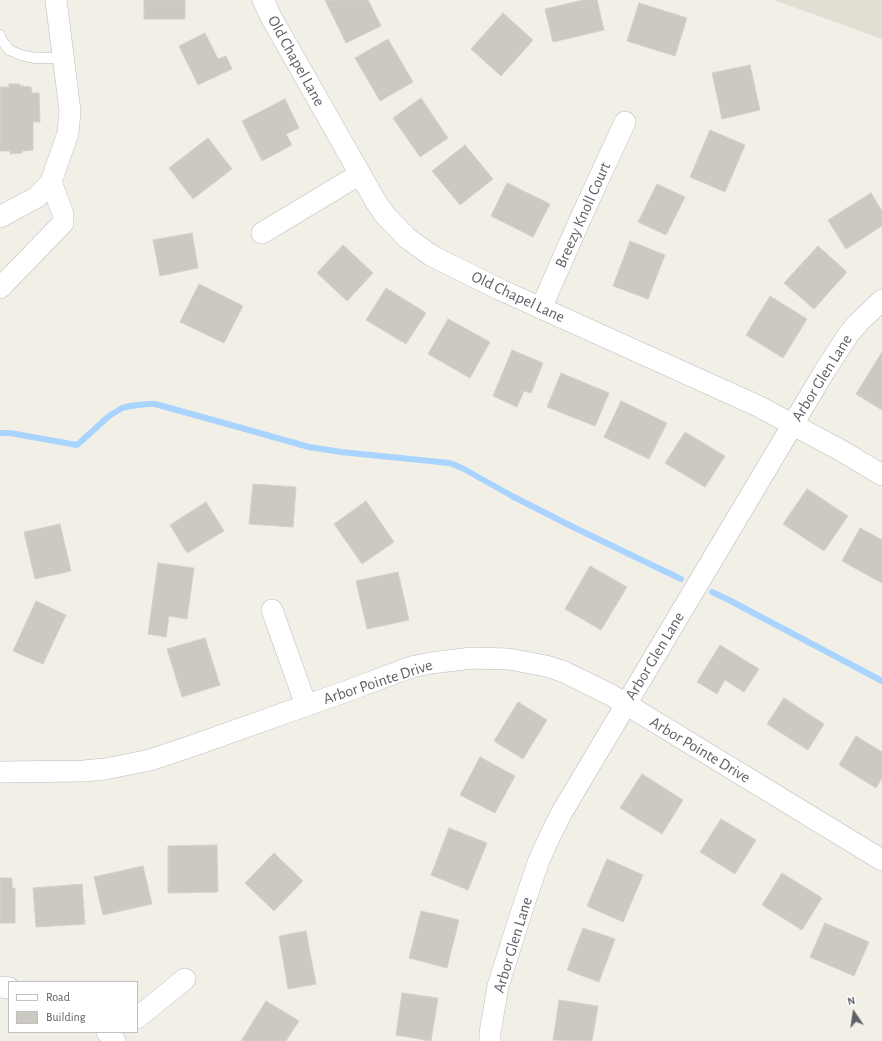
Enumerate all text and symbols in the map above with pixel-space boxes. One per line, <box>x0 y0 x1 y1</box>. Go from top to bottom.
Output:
street label: Old Chapel Lane <box>263 12 329 110</box>
street label: Breezy Knoll Court <box>551 159 615 271</box>
street label: Old Chapel Lane <box>468 267 568 327</box>
street label: Arbor Glen Lane <box>788 331 856 425</box>
street label: Arbor Glen Lane <box>621 609 689 703</box>
street label: Arbor Pointe Drive <box>321 655 435 709</box>
street label: Arbor Pointe Drive <box>646 712 754 788</box>
street label: Arbor Glen Lane <box>489 895 537 995</box>
legend <box>8 981 138 1033</box>
text: Road <box>46 991 70 1003</box>
north arrow <box>834 993 874 1033</box>
text: N <box>846 995 856 1007</box>
text: Building <box>46 1011 86 1023</box>

